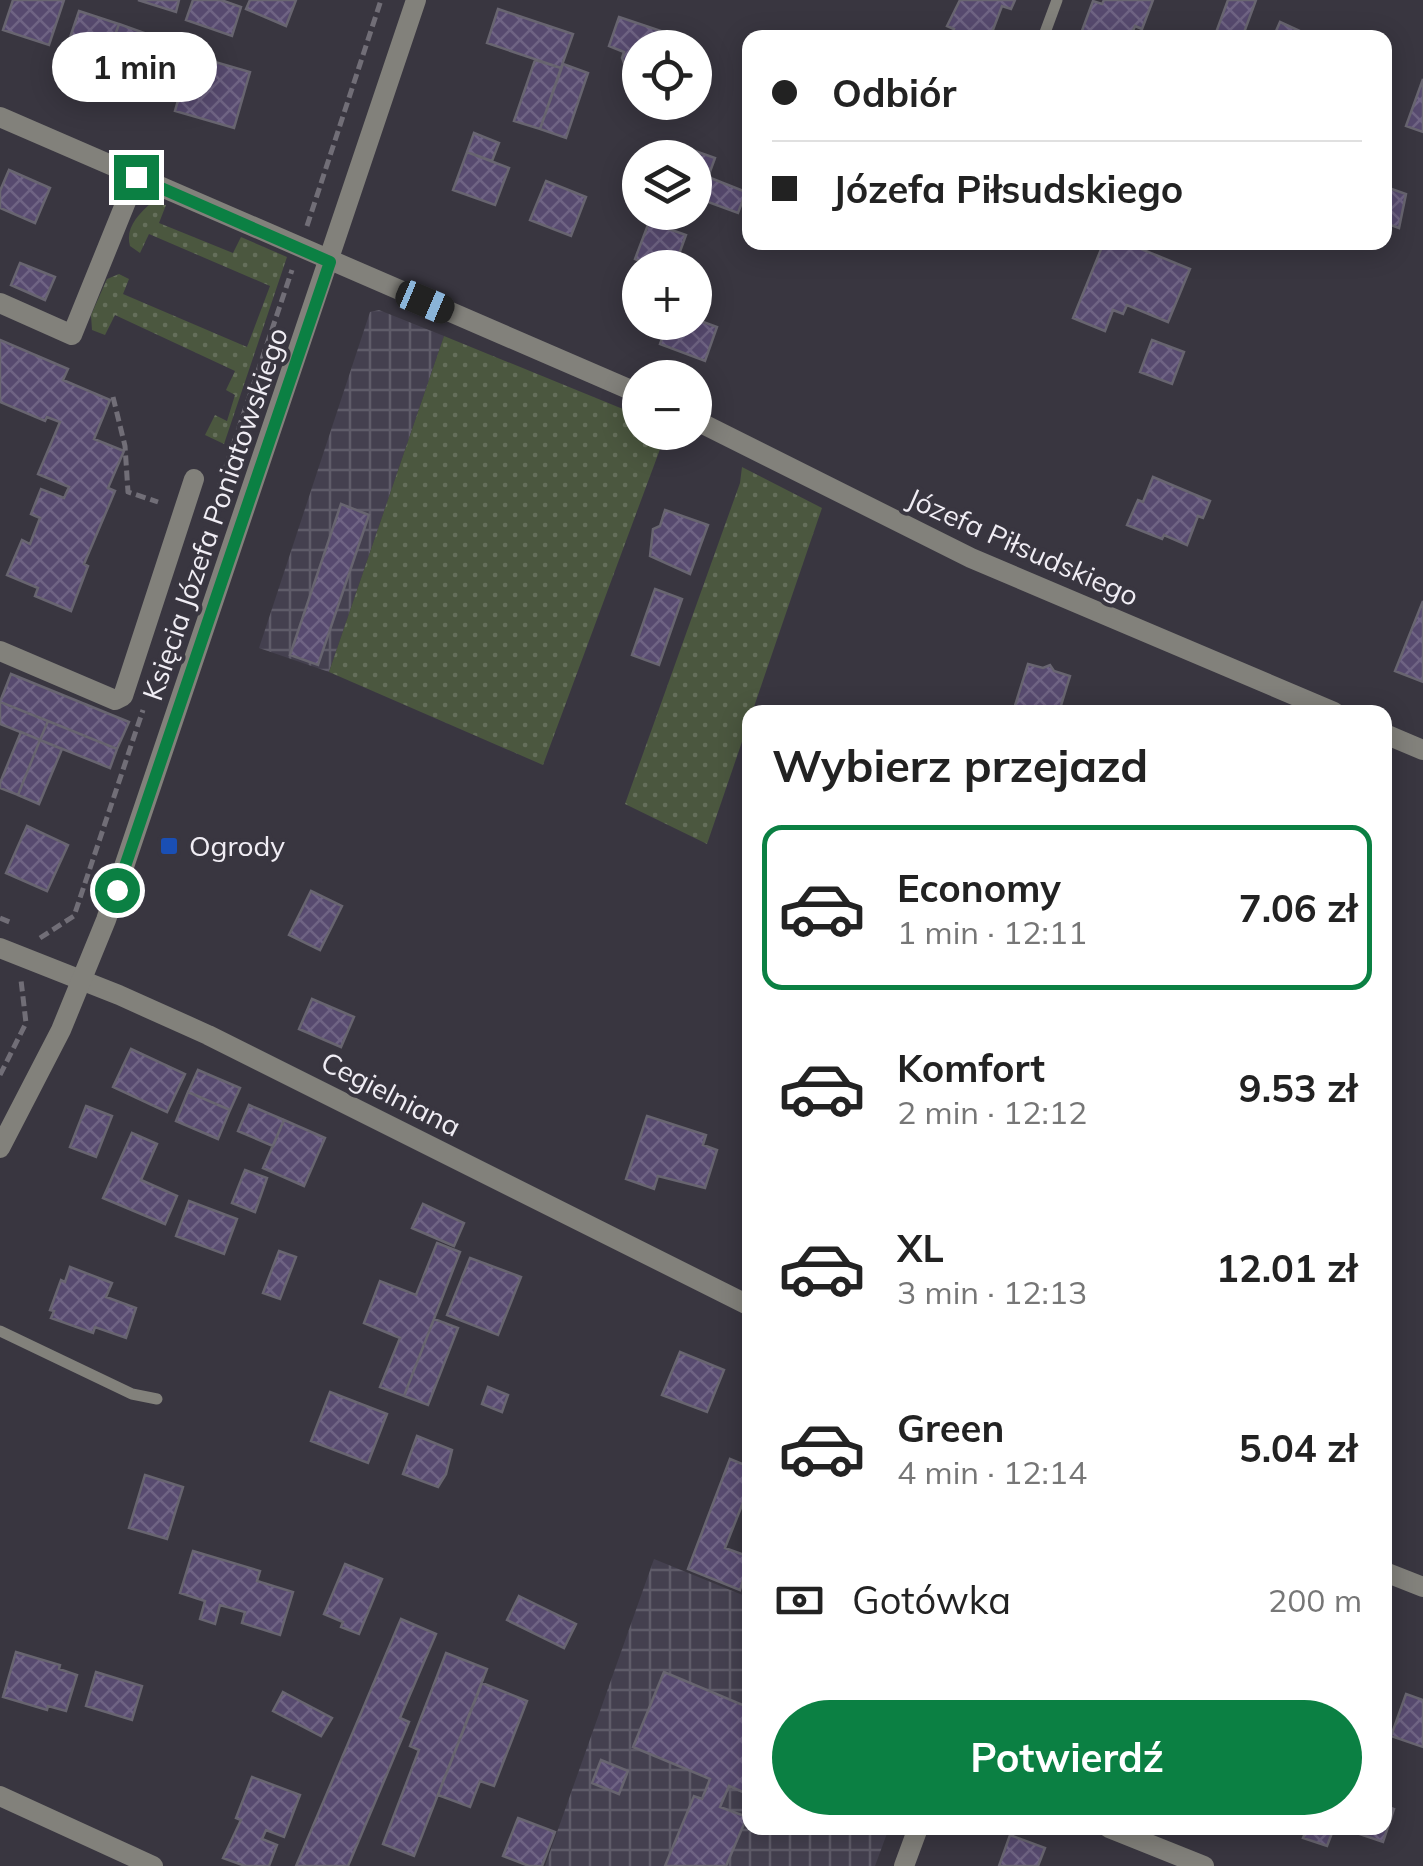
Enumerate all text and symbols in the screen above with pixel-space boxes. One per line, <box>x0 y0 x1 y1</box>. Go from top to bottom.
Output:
map controls <box>622 30 712 450</box>
button: locate <box>622 30 712 120</box>
callout: 1 min <box>54 32 218 102</box>
text: 1 min <box>92 47 177 87</box>
text: Odbiór <box>832 69 956 117</box>
button: layers <box>622 140 712 230</box>
route end <box>114 155 159 200</box>
text: Józefa Piłsudskiego <box>832 165 1183 213</box>
button: + <box>622 250 712 340</box>
car <box>392 276 458 328</box>
street label: Księcia Józefa Poniatowskiego <box>134 323 295 705</box>
button: − <box>622 360 712 450</box>
street label: Józefa Piłsudskiego <box>902 480 1144 613</box>
text: Wybierz przejazd <box>772 737 1148 793</box>
place label: Ogrody <box>189 828 285 863</box>
marker: Ogrody <box>158 835 180 857</box>
icon: car <box>777 863 867 953</box>
text: Economy <box>897 864 1061 912</box>
route start <box>95 868 140 913</box>
text: 7.06 zł <box>1239 884 1357 932</box>
text: 1 min · 12:11 <box>897 912 1087 952</box>
street label: Cegielniana <box>316 1043 467 1144</box>
icon: car <box>777 1043 867 1133</box>
text: Komfort <box>897 1044 1045 1092</box>
text: 9.53 zł <box>1239 1064 1357 1112</box>
text: 2 min · 12:12 <box>897 1092 1087 1132</box>
icon: car <box>777 1223 867 1313</box>
text: XL <box>897 1224 944 1272</box>
text: 12.01 zł <box>1216 1244 1357 1292</box>
text: 3 min · 12:13 <box>897 1272 1087 1312</box>
icon: car <box>777 1403 867 1493</box>
text: Green <box>897 1404 1004 1452</box>
text: 5.04 zł <box>1239 1424 1357 1472</box>
text: 4 min · 12:14 <box>897 1452 1087 1492</box>
icon: cash <box>772 1573 827 1628</box>
text: Gotówka <box>852 1576 1011 1624</box>
text: 200 m <box>1268 1580 1362 1620</box>
button: Potwierdź <box>772 1700 1362 1815</box>

